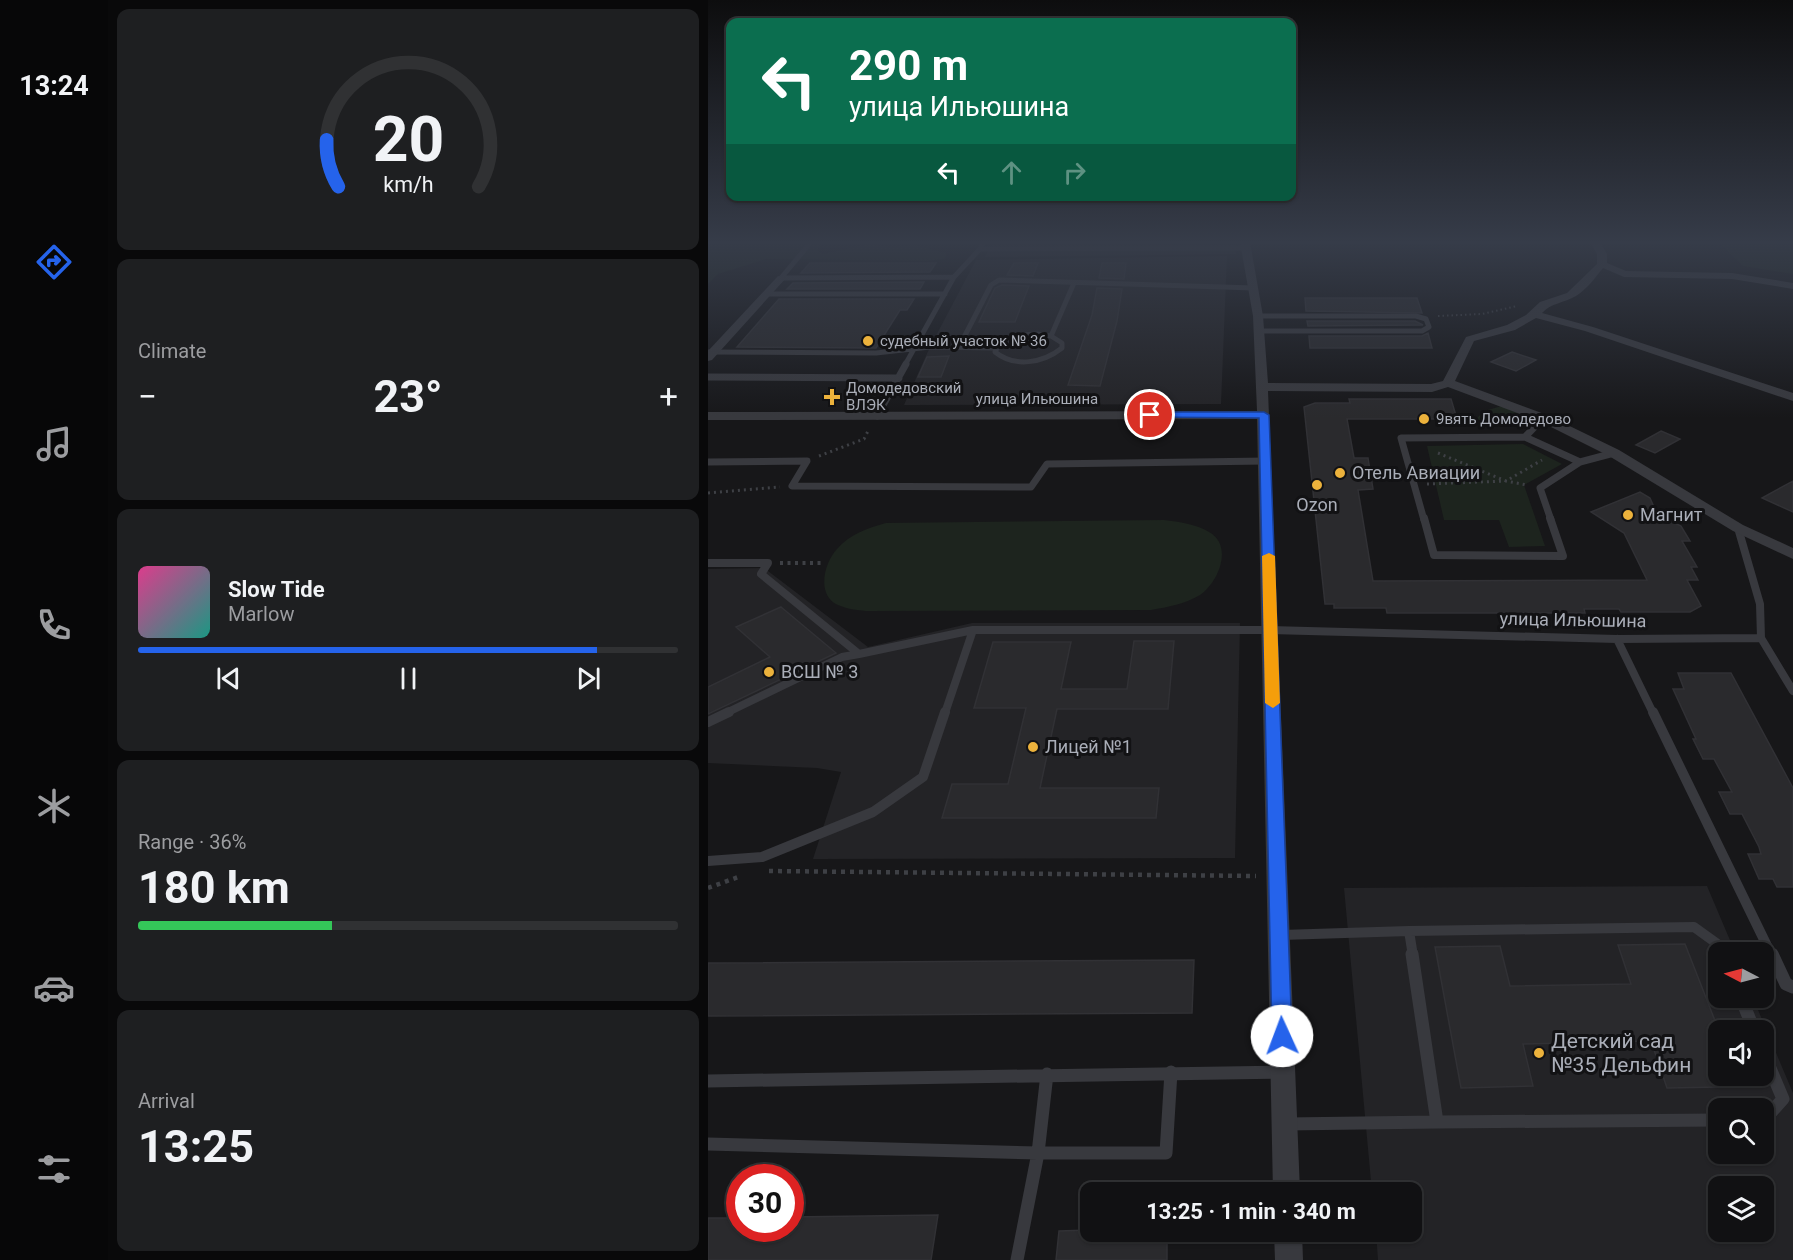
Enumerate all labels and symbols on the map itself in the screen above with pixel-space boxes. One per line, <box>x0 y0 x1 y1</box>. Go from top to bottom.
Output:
place label: судебный участок № 36 <box>880 332 1047 350</box>
marker: судебный участок № 36 <box>861 334 875 348</box>
place label: Домодедовский ВЛЭК <box>846 379 961 414</box>
marker: Домодедовский ВЛЭК <box>823 388 841 406</box>
pin <box>1124 389 1175 440</box>
street label: улица Ильюшина <box>976 390 1098 408</box>
place label: 9вять Домодедово <box>1436 410 1571 428</box>
marker: 9вять Домодедово <box>1417 412 1431 426</box>
place label: Отель Авиации <box>1352 462 1480 483</box>
marker: Отель Авиации <box>1333 466 1347 480</box>
marker: Ozon <box>1310 478 1324 492</box>
place label: Ozon <box>1296 494 1338 515</box>
place label: Магнит <box>1640 504 1703 525</box>
marker: Магнит <box>1621 508 1635 522</box>
street label: улица Ильюшина <box>1499 608 1647 631</box>
place label: ВСШ № 3 <box>781 661 858 682</box>
marker: ВСШ № 3 <box>762 665 776 679</box>
place label: Лицей №1 <box>1045 736 1132 757</box>
marker: Лицей №1 <box>1026 740 1040 754</box>
north arrow <box>1708 942 1774 1008</box>
position arrow <box>1250 1004 1314 1068</box>
place label: Детский сад №35 Дельфин <box>1551 1029 1691 1077</box>
marker: Детский сад №35 Дельфин <box>1532 1046 1546 1060</box>
speed limit sign: 30 <box>726 1164 804 1242</box>

